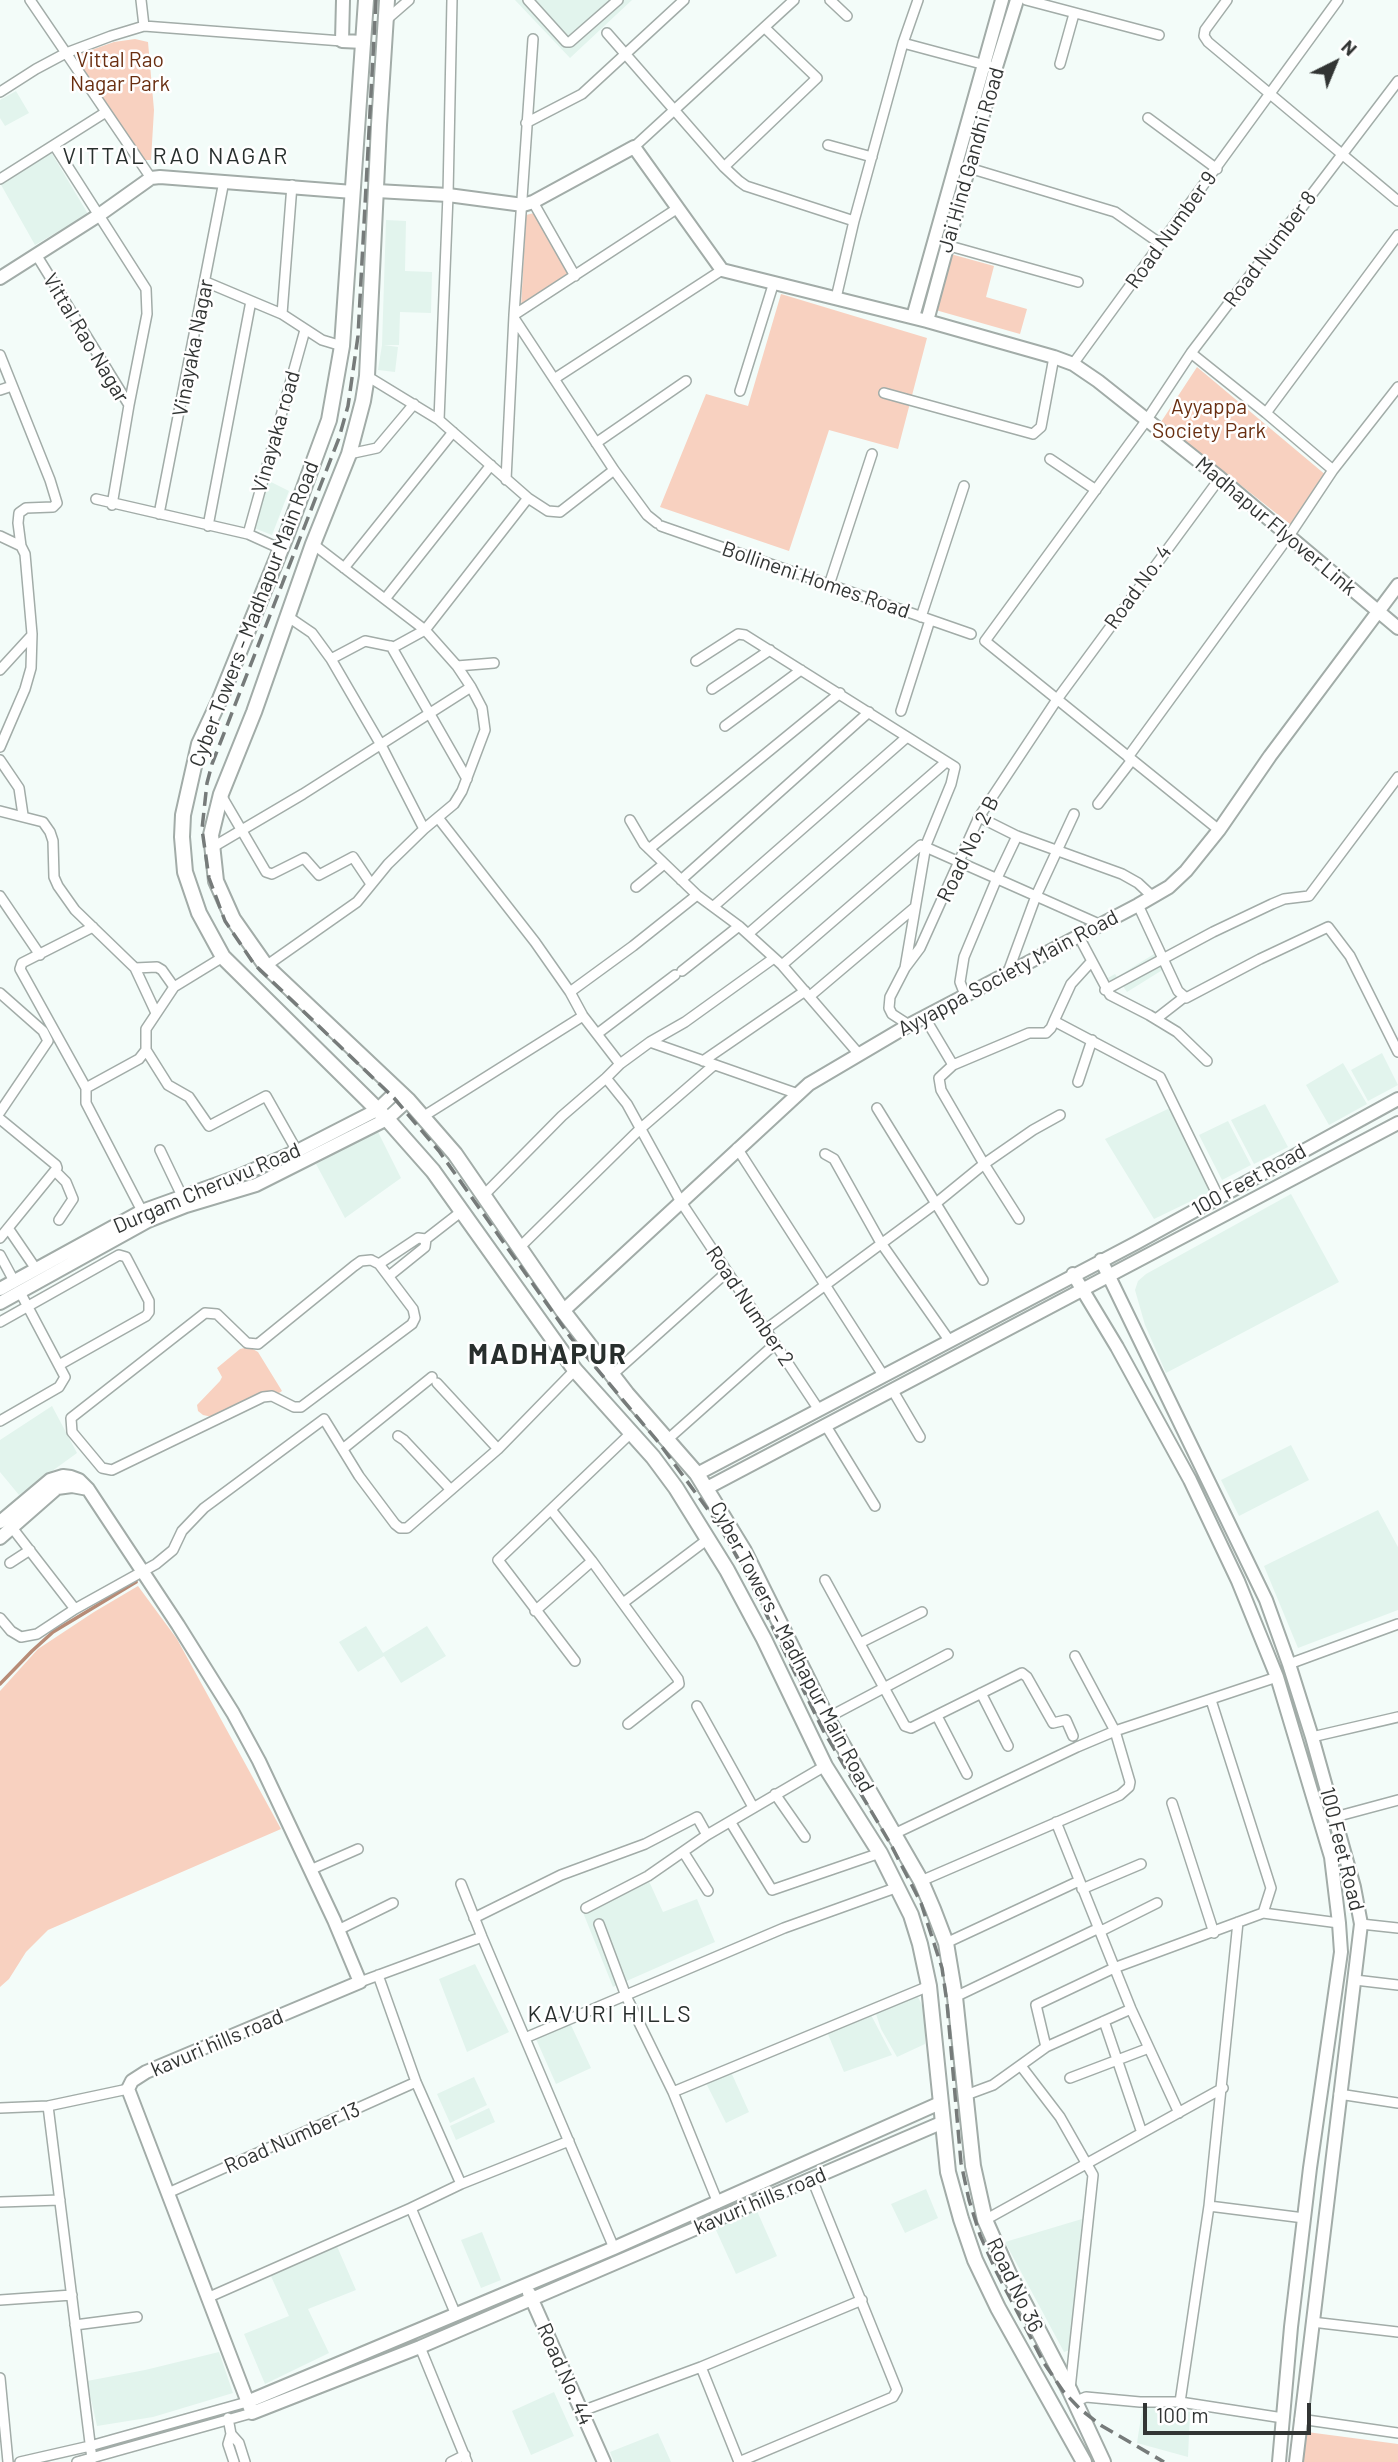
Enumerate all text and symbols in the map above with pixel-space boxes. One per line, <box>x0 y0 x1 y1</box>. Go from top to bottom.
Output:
north arrow <box>1300 28 1370 98</box>
text: N <box>1337 35 1362 60</box>
park label: Vittal Rao Nagar Park <box>70 47 170 97</box>
street label: Jai Hind Gandhi Road <box>932 64 1010 256</box>
district label: VITTAL RAO NAGAR <box>65 142 287 170</box>
street label: Road Number 9 <box>1120 166 1222 294</box>
street label: Road Number 8 <box>1218 186 1322 312</box>
street label: Vittal Rao Nagar <box>37 269 135 407</box>
street label: Vinayaka Nagar <box>167 277 219 419</box>
street label: Vinayaka road <box>246 368 306 496</box>
park label: Ayyappa Society Park <box>1152 394 1266 444</box>
street label: Madhapur Flyover Link <box>1190 451 1362 601</box>
street label: Cyber Towers - Madhapur Main Road <box>184 457 324 771</box>
street label: Bollineni Homes Road <box>719 536 913 624</box>
street label: Road No. 4 <box>1099 540 1177 634</box>
street label: Road No. 2 B <box>932 792 1004 906</box>
street label: Ayyappa Society Main Road <box>894 904 1122 1042</box>
street label: Durgam Cheruvu Road <box>110 1137 304 1239</box>
street label: 100 Feet Road <box>1187 1138 1311 1222</box>
street label: Road Number 2 <box>701 1241 799 1371</box>
district label: MADHAPUR <box>469 1338 627 1372</box>
street label: Cyber Towers - Madhapur Main Road <box>704 1497 880 1797</box>
street label: 100 Feet Road <box>1314 1784 1370 1914</box>
district label: KAVURI HILLS <box>529 2000 691 2028</box>
street label: kavuri hills road <box>147 2004 287 2082</box>
street label: Road Number 13 <box>220 2097 364 2179</box>
street label: kavuri hills road <box>690 2162 830 2240</box>
street label: Road No 36 <box>981 2234 1049 2336</box>
street label: Road No. 44 <box>531 2319 599 2429</box>
scale bar <box>1146 2388 1314 2432</box>
text: 100 m <box>1156 2402 1209 2427</box>

